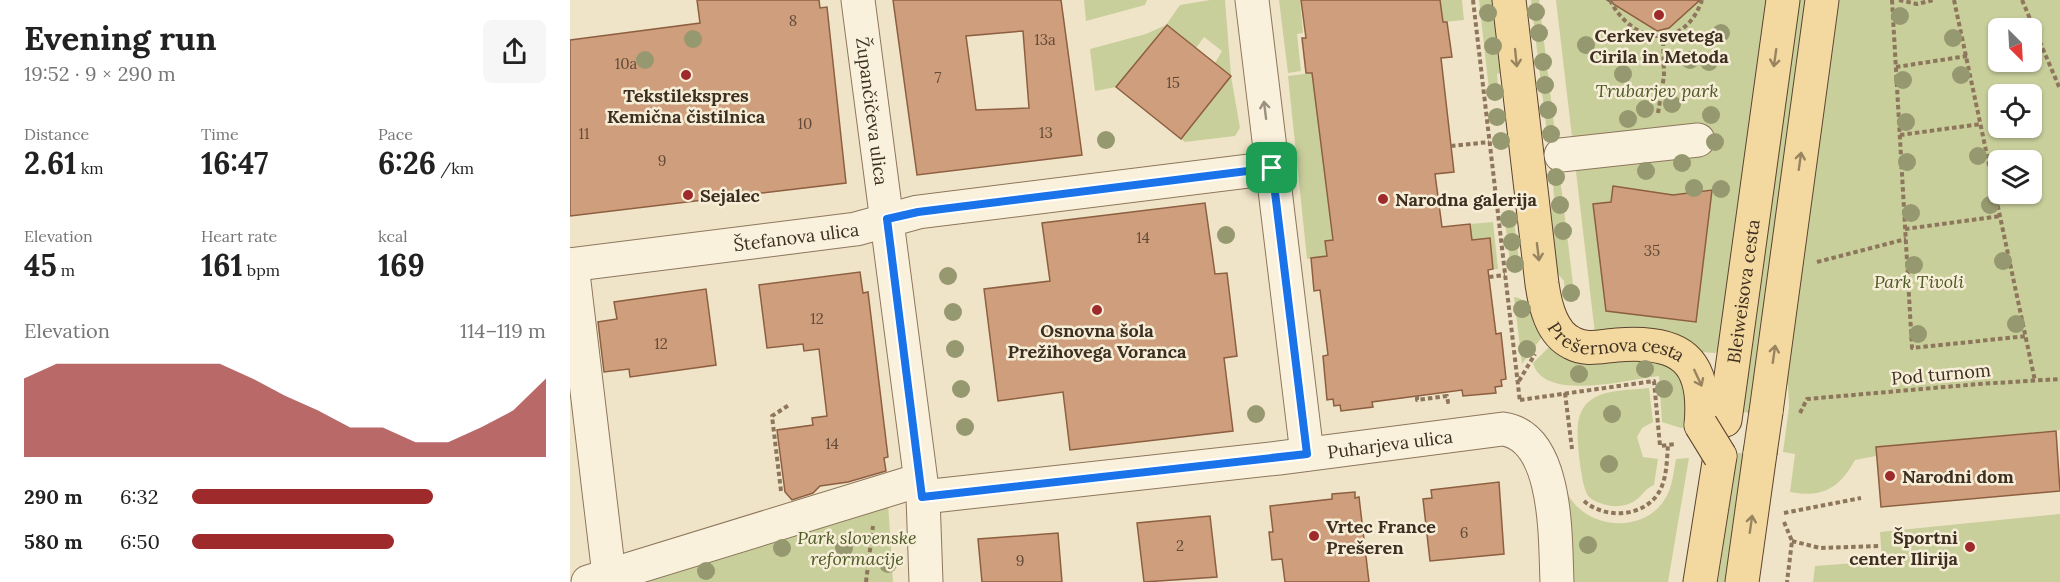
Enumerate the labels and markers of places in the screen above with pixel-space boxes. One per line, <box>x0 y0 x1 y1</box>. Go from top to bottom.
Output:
marker: Cerkev svetega Cirila in Metoda <box>1652 8 1666 22</box>
place label: Cerkev svetega Cirila in Metoda <box>1589 24 1729 68</box>
marker: Tekstilekspres Kemična čistilnica <box>679 68 693 82</box>
place label: Tekstilekspres Kemična čistilnica <box>607 84 766 128</box>
pin <box>1246 142 1297 193</box>
place label: Sejalec <box>700 184 761 207</box>
marker: Sejalec <box>681 188 695 202</box>
place label: Narodna galerija <box>1395 188 1538 211</box>
marker: Narodna galerija <box>1376 192 1390 206</box>
marker: Osnovna šola Prežihovega Voranca <box>1090 303 1104 317</box>
place label: Osnovna šola Prežihovega Voranca <box>1007 319 1187 363</box>
place label: Narodni dom <box>1902 465 2014 488</box>
marker: Narodni dom <box>1883 469 1897 483</box>
place label: Vrtec France Prešeren <box>1326 515 1436 559</box>
place label: Športni center Ilirija <box>1849 526 1959 570</box>
marker: Vrtec France Prešeren <box>1307 529 1321 543</box>
marker: Športni center Ilirija <box>1963 540 1977 554</box>

